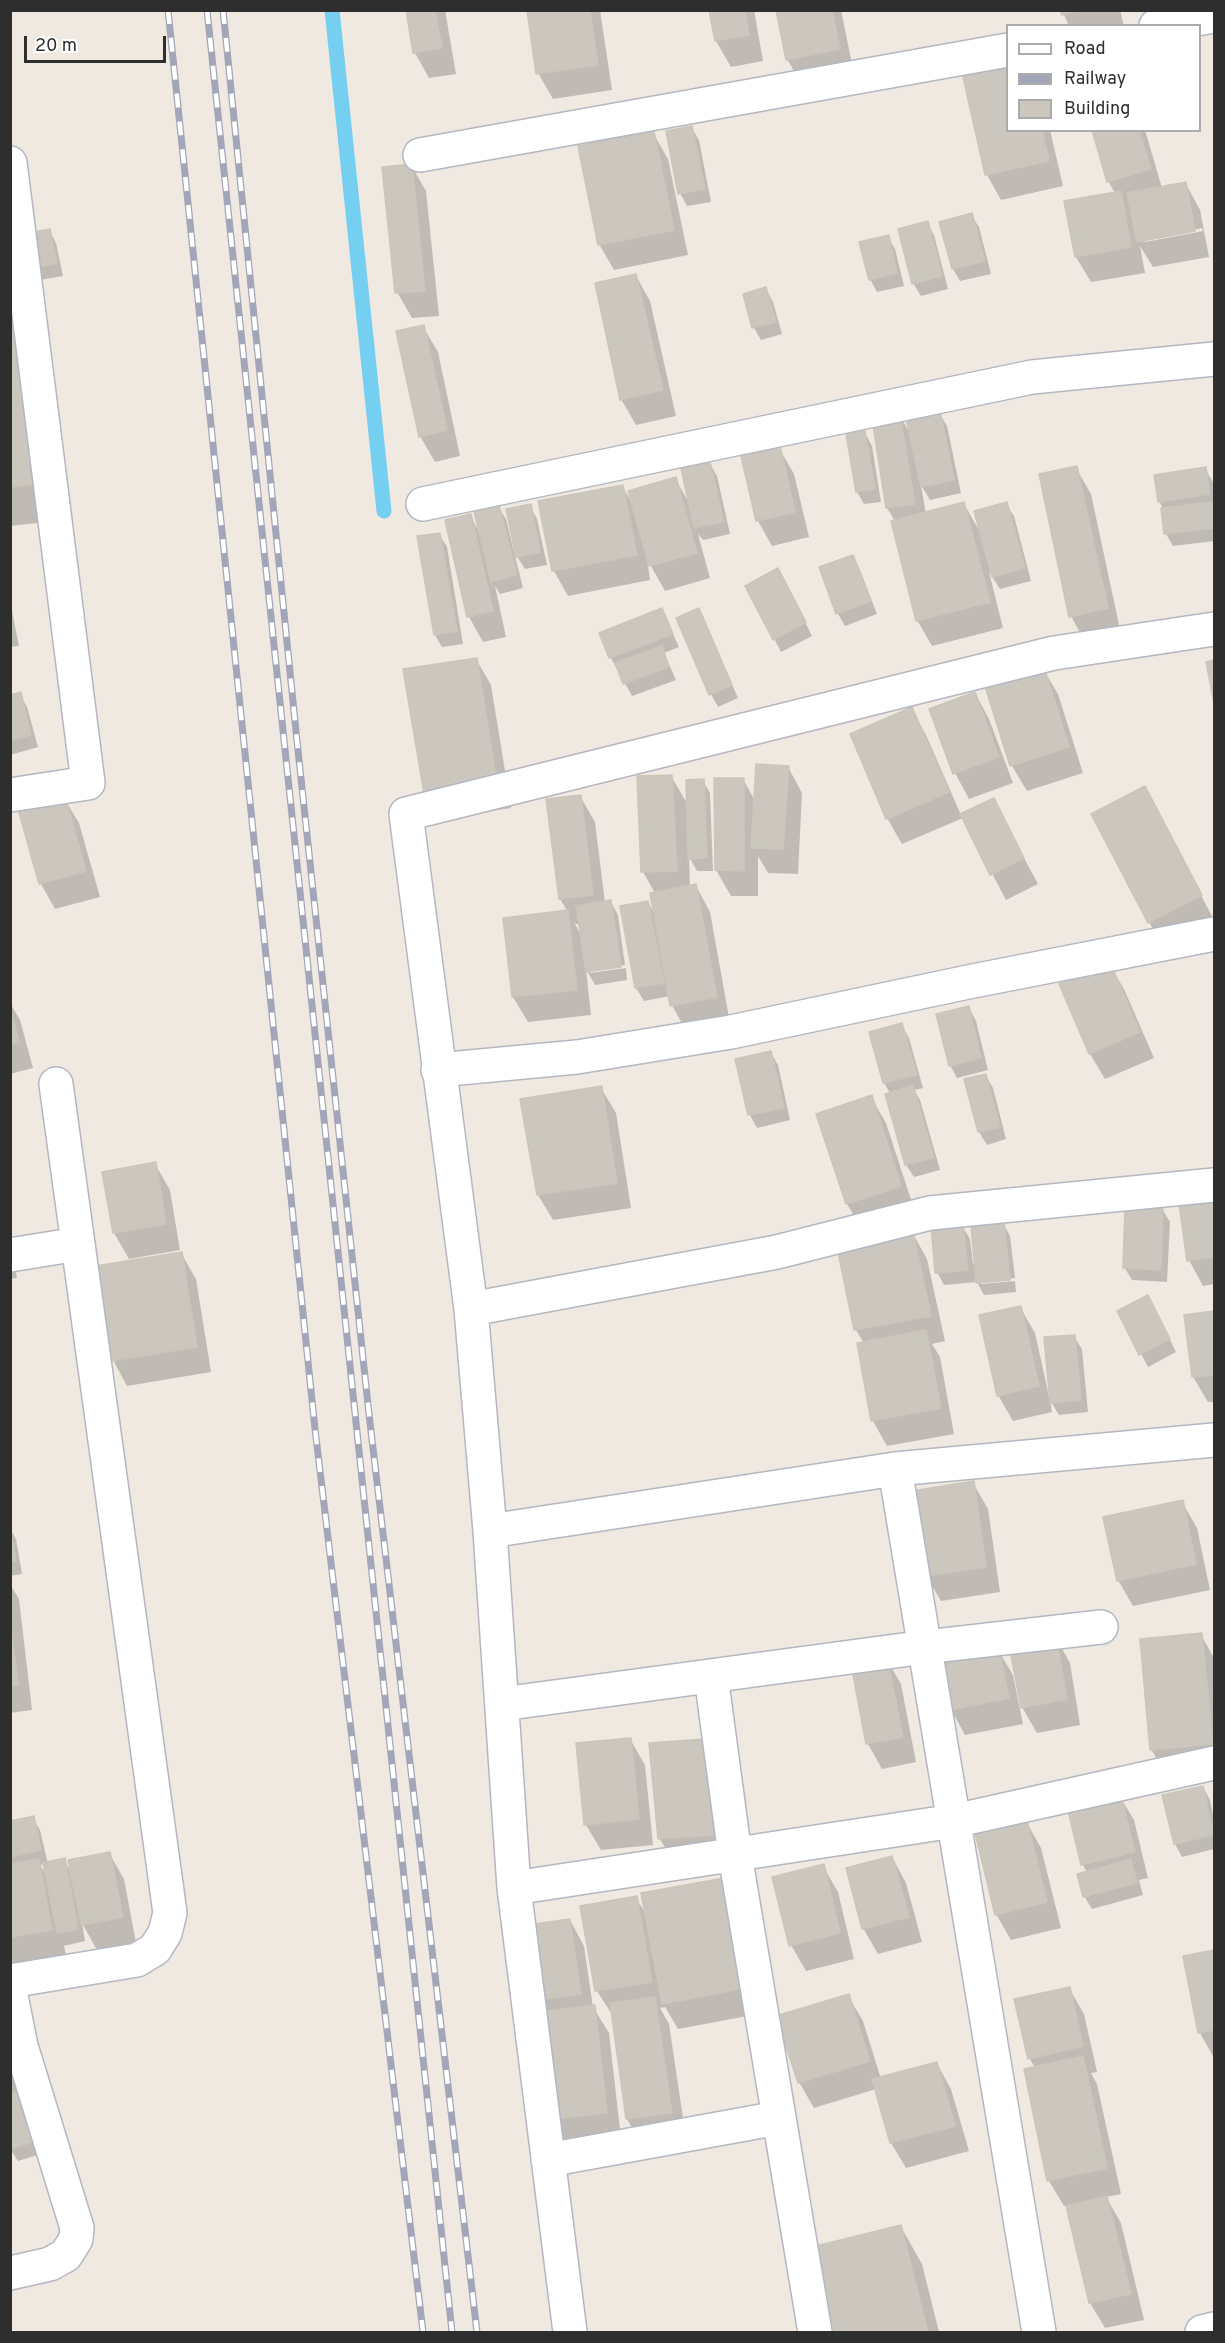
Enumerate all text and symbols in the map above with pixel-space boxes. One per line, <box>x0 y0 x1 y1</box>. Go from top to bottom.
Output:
scale bar <box>27 24 170 62</box>
legend <box>1006 24 1201 132</box>
text: 20 m <box>35 35 77 58</box>
text: Road <box>1064 38 1106 61</box>
text: Railway <box>1064 68 1126 91</box>
text: Building <box>1064 98 1130 121</box>

